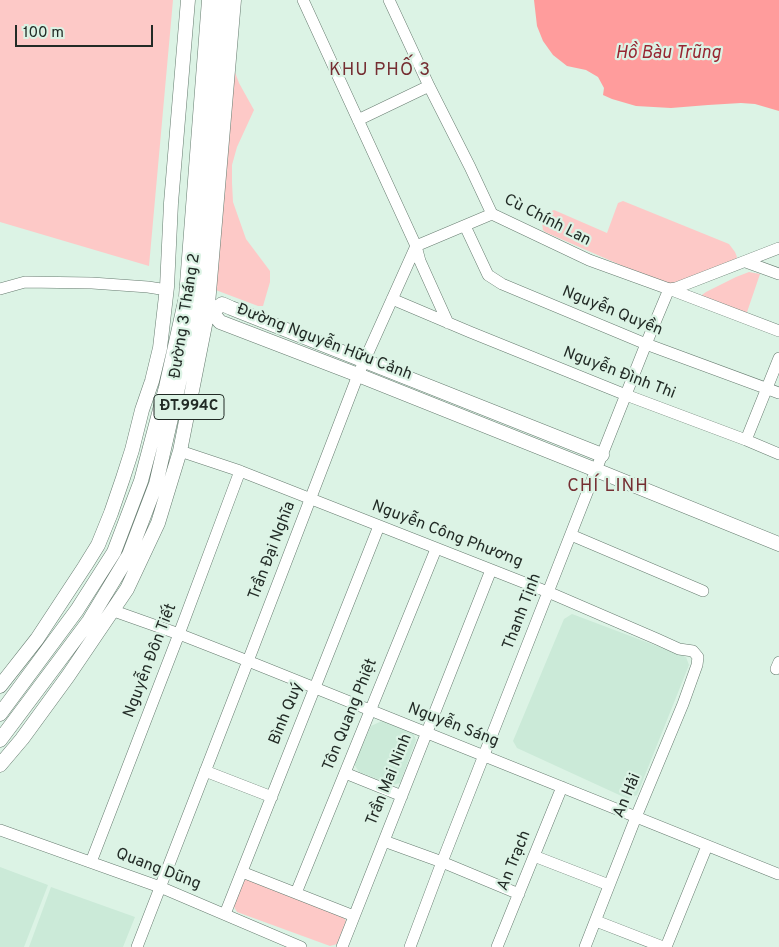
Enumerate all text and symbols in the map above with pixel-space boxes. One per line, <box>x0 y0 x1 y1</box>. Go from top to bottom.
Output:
scale bar <box>18 15 155 47</box>
text: 100 m <box>23 24 64 43</box>
water label: Hồ Bàu Trũng <box>615 43 721 65</box>
district label: KHU PHỐ 3 <box>328 60 432 82</box>
street label: Cù Chính Lan <box>500 191 594 251</box>
street label: Đường 3 Tháng 2 <box>167 252 205 380</box>
street label: Nguyễn Quyền <box>559 283 665 341</box>
street label: Đường Nguyễn Hữu Cảnh <box>234 301 414 385</box>
street label: Nguyễn Đình Thi <box>560 344 678 404</box>
road number: ĐT.994C <box>154 394 224 420</box>
district label: CHÍ LINH <box>566 476 650 498</box>
street label: Nguyễn Công Phương <box>369 497 525 573</box>
street label: Trần Đại Nghĩa <box>245 499 301 603</box>
street label: Thanh Tịnh <box>500 571 546 653</box>
street label: Nguyễn Đôn Tiết <box>120 601 182 721</box>
street label: Tôn Quang Phiệt <box>320 656 382 774</box>
street label: Bình Quý <box>266 680 308 748</box>
street label: Nguyễn Sáng <box>405 700 501 752</box>
street label: Trần Mai Ninh <box>363 731 417 829</box>
street label: An Hải <box>610 771 646 821</box>
street label: An Trạch <box>494 828 536 894</box>
street label: Quang Dũng <box>113 845 203 895</box>

